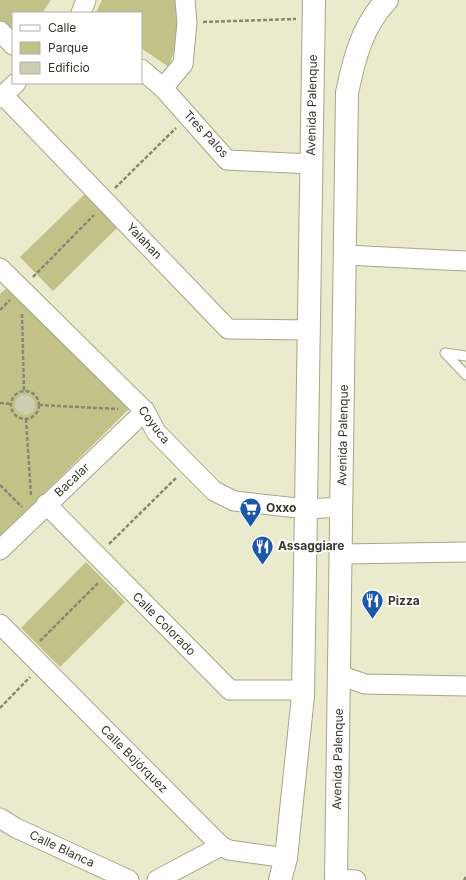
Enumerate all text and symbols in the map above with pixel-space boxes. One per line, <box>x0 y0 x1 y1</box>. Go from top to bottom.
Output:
legend <box>12 12 142 84</box>
text: Calle <box>48 20 76 35</box>
text: Parque <box>48 40 88 55</box>
street label: Avenida Palenque <box>303 54 320 156</box>
text: Edificio <box>48 60 90 75</box>
street label: Tres Palos <box>181 107 232 160</box>
street label: Yalahan <box>123 219 165 262</box>
street label: Avenida Palenque <box>334 384 351 486</box>
street label: Coyuca <box>135 403 173 446</box>
street label: Bacalar <box>51 459 93 500</box>
supermarket icon: Oxxo <box>238 495 264 528</box>
place label: Oxxo <box>266 500 296 515</box>
restaurant icon: Assaggiare <box>249 533 275 566</box>
place label: Assaggiare <box>278 538 344 553</box>
restaurant icon: Pizza <box>360 588 386 621</box>
street label: Calle Colorado <box>130 589 199 658</box>
place label: Pizza <box>388 593 420 608</box>
street label: Avenida Palenque <box>329 708 346 810</box>
street label: Calle Bojórquez <box>98 722 171 795</box>
street label: Calle Blanca <box>27 827 97 870</box>

